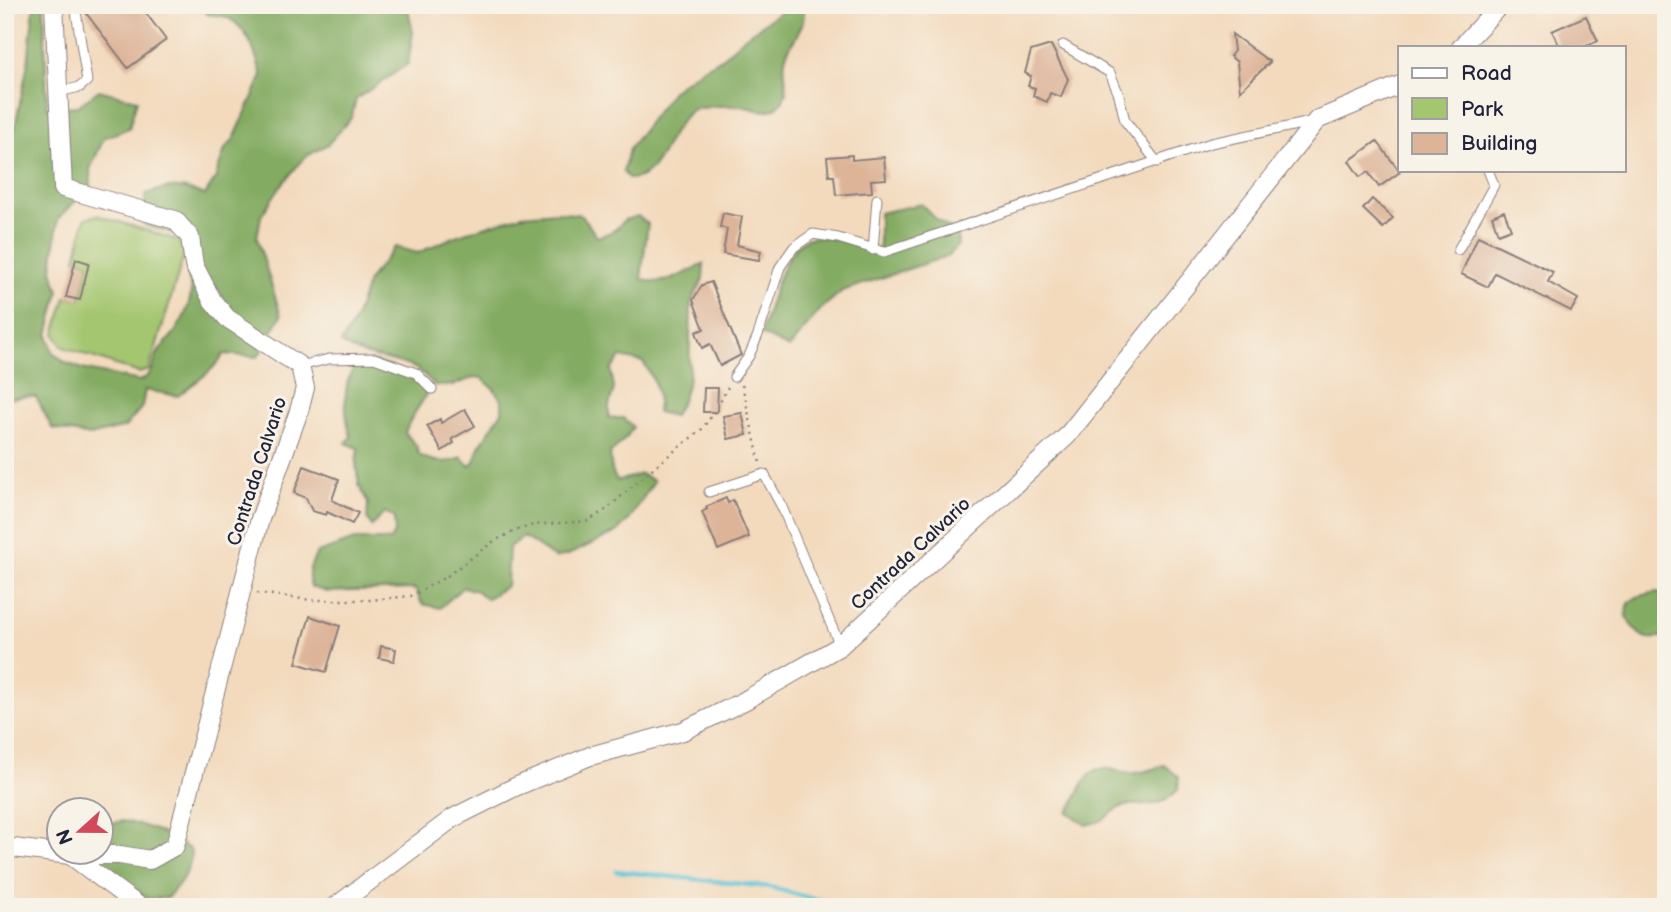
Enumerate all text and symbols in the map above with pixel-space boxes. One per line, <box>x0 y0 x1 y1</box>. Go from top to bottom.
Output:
legend <box>1398 46 1626 172</box>
text: Road <box>1461 61 1512 86</box>
text: Park <box>1461 97 1504 122</box>
text: Building <box>1461 131 1537 156</box>
street label: Contrada Calvario <box>223 394 292 549</box>
street label: Contrada Calvario <box>846 493 976 615</box>
north arrow <box>46 796 116 866</box>
text: N <box>52 826 79 847</box>

